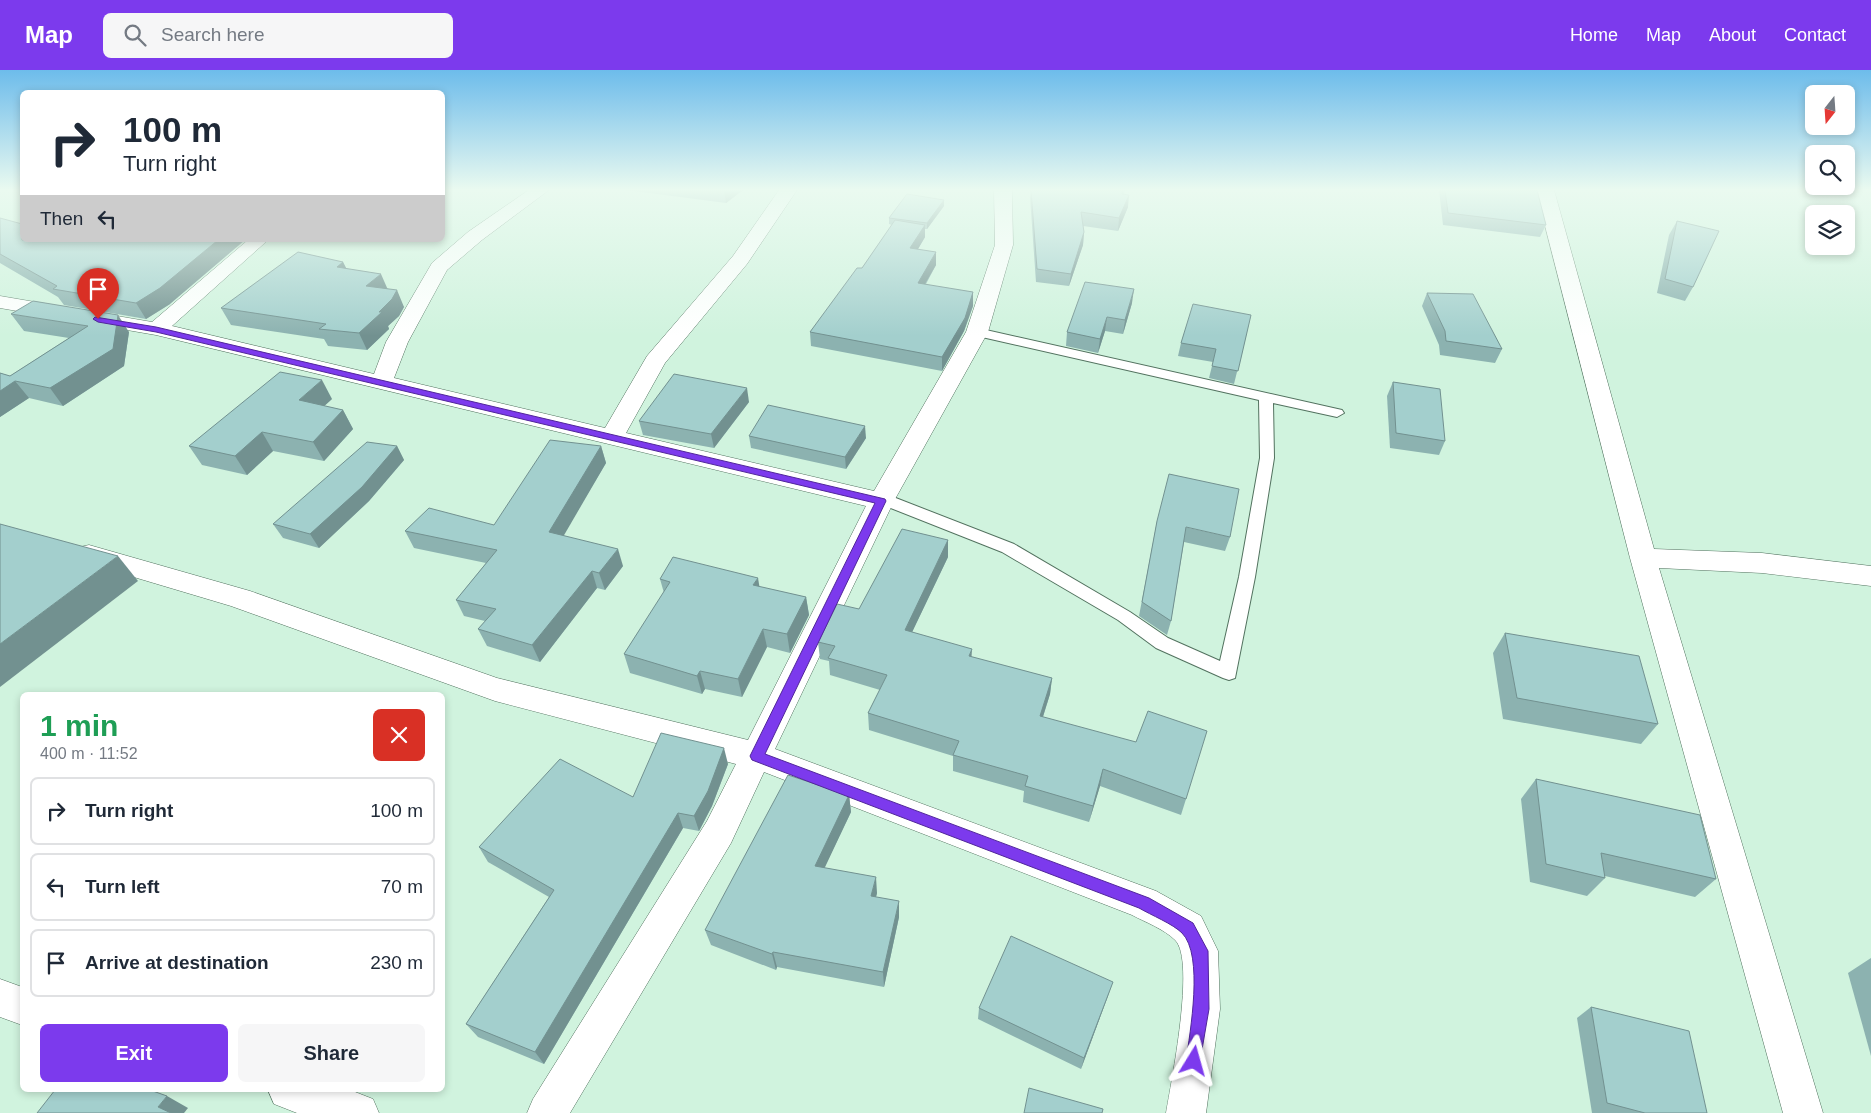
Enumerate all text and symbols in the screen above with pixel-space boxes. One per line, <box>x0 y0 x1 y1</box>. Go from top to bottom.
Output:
search box <box>103 13 453 58</box>
text: Map <box>25 21 73 48</box>
icon: search <box>121 21 149 49</box>
text: Search here <box>161 24 265 45</box>
text: Home <box>1570 25 1618 45</box>
text: Map <box>1646 25 1681 45</box>
text: About <box>1709 25 1756 45</box>
text: Contact <box>1784 25 1846 45</box>
north arrow <box>1805 85 1855 135</box>
map controls <box>1805 85 1855 255</box>
icon: right <box>40 110 105 175</box>
text: 100 m <box>123 110 222 149</box>
button: search <box>1805 145 1855 195</box>
text: Turn right <box>123 151 216 176</box>
icon: left <box>93 205 121 233</box>
button: layers <box>1805 205 1855 255</box>
text: Then <box>40 208 83 229</box>
pin <box>77 268 119 319</box>
icon: arrive <box>84 275 112 303</box>
text: 1 min <box>40 709 118 742</box>
button: close <box>373 709 425 761</box>
text: 400 m · 11:52 <box>40 745 138 762</box>
icon: right <box>42 797 70 825</box>
text: Turn right <box>85 800 173 821</box>
text: 100 m <box>370 800 423 821</box>
icon: left <box>42 873 70 901</box>
text: Turn left <box>85 876 160 897</box>
text: 70 m <box>381 876 423 897</box>
icon: arrive <box>42 949 70 977</box>
text: Arrive at destination <box>85 952 269 973</box>
text: 230 m <box>370 952 423 973</box>
button: Exit <box>40 1024 228 1082</box>
button: Share <box>238 1024 425 1082</box>
position arrow <box>1167 1034 1219 1086</box>

